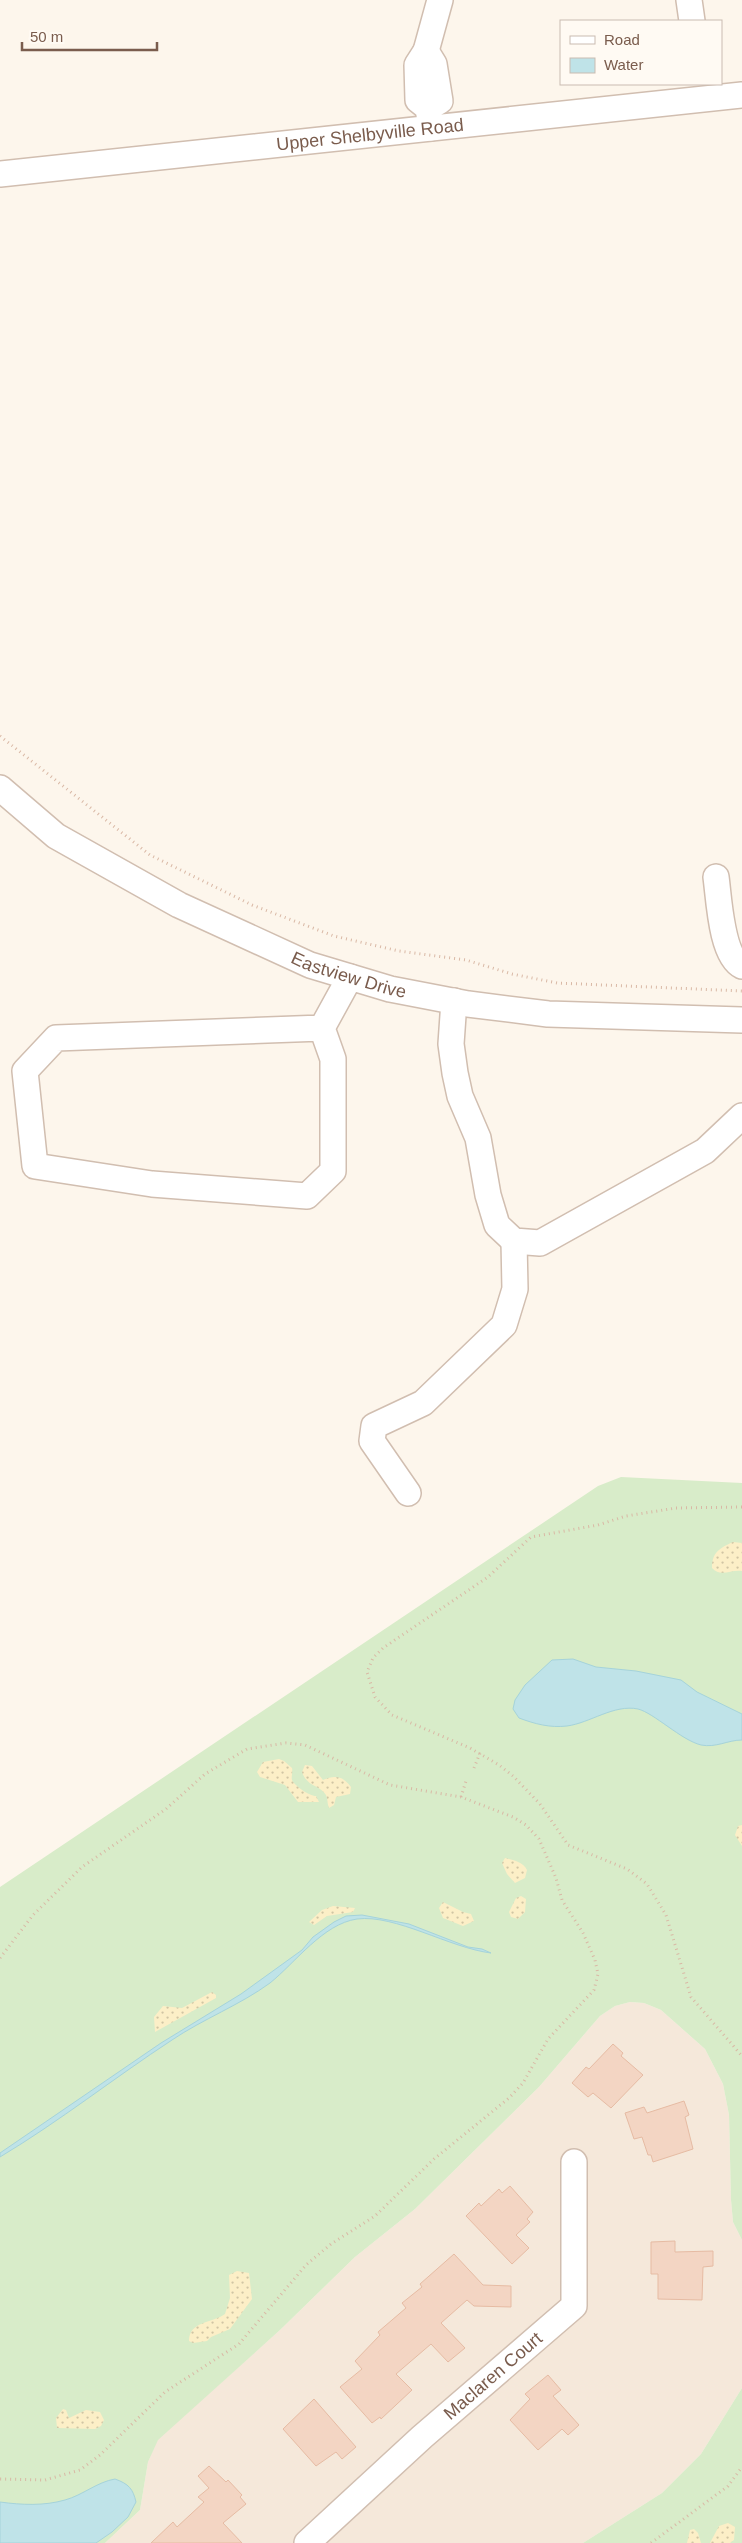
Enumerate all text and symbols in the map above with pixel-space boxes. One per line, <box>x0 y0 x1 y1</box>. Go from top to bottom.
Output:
scale bar <box>22 20 158 52</box>
legend <box>560 20 722 85</box>
text: 50 m <box>30 28 63 45</box>
text: Road <box>604 31 640 48</box>
text: Water <box>604 56 643 73</box>
street label: Upper Shelbyville Road <box>275 115 465 155</box>
street label: Eastview Drive <box>288 948 408 1002</box>
street label: Maclaren Court <box>440 2328 546 2424</box>

